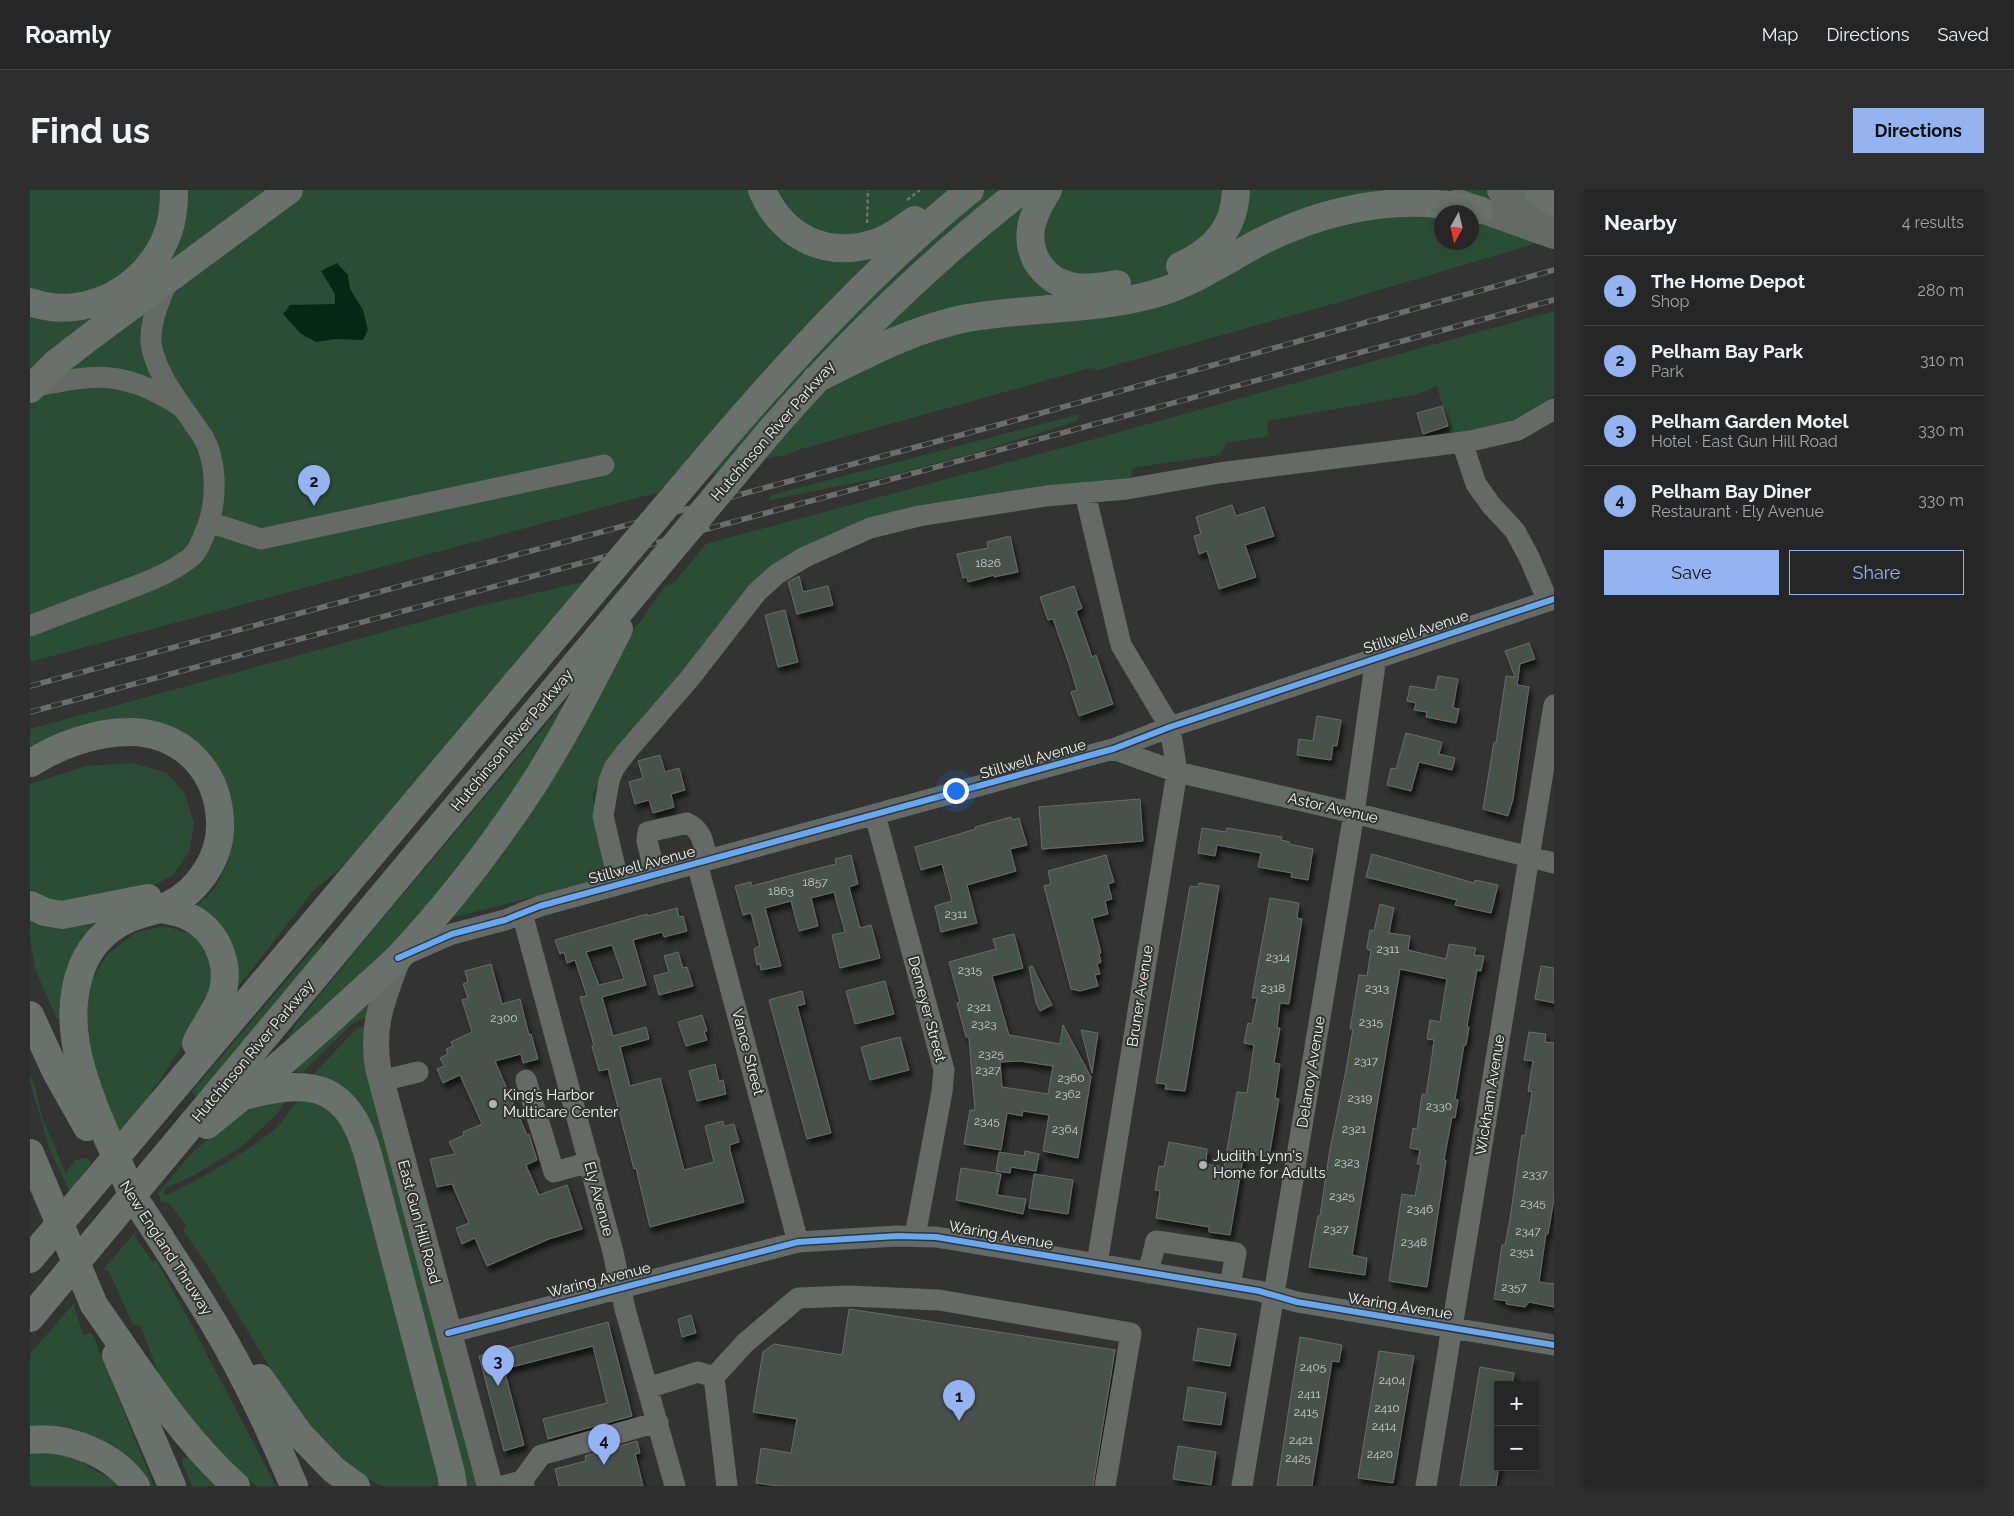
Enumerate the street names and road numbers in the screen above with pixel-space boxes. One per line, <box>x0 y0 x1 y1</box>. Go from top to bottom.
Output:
street label: Hutchinson River Parkway <box>707 357 839 505</box>
street label: Stillwell Avenue <box>1361 606 1471 657</box>
street label: Hutchinson River Parkway <box>447 665 577 815</box>
street label: Stillwell Avenue <box>978 735 1088 783</box>
street label: Astor Avenue <box>1286 789 1380 827</box>
street label: Stillwell Avenue <box>587 842 697 888</box>
street label: Bruner Avenue <box>1123 944 1157 1048</box>
street label: Demeyer Street <box>904 954 950 1064</box>
street label: Hutchinson River Parkway <box>188 976 318 1126</box>
street label: Vance Street <box>728 1007 768 1097</box>
street label: Delanoy Avenue <box>1293 1015 1329 1129</box>
street label: Wickham Avenue <box>1472 1033 1508 1157</box>
street label: East Gun Hill Road <box>394 1158 444 1286</box>
street label: Ely Avenue <box>580 1160 618 1239</box>
street label: New England Thruway <box>116 1177 216 1319</box>
street label: Waring Avenue <box>947 1217 1055 1253</box>
street label: Waring Avenue <box>546 1258 653 1302</box>
street label: Waring Avenue <box>1346 1289 1454 1323</box>

